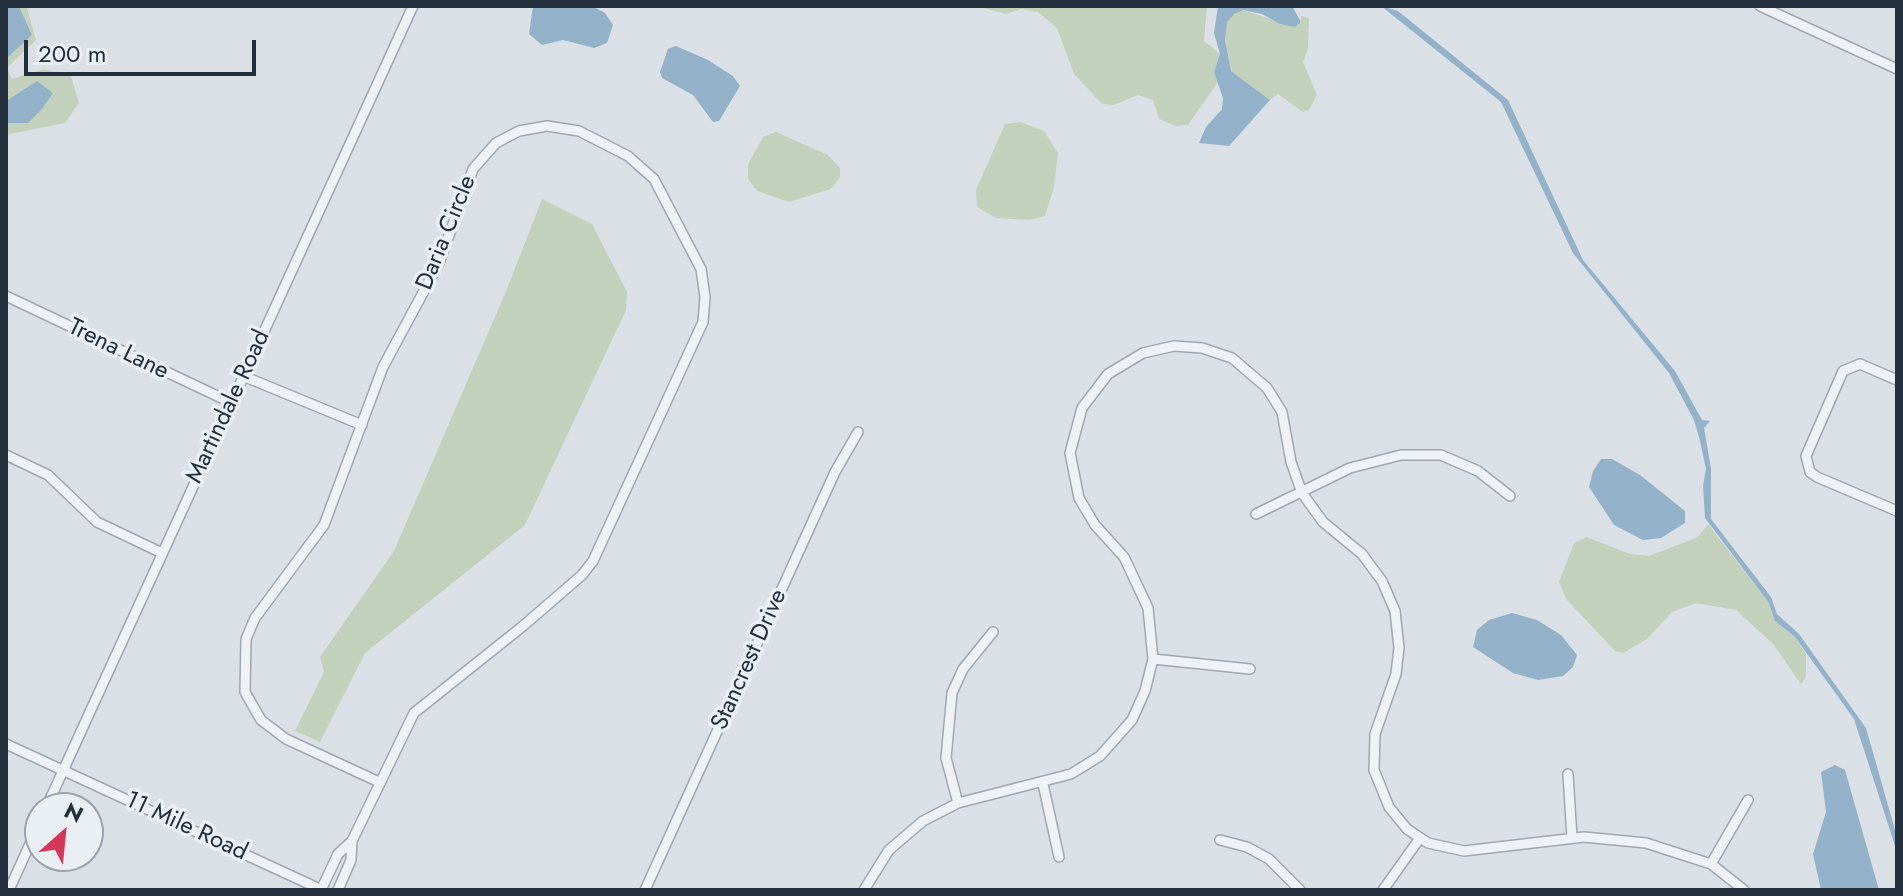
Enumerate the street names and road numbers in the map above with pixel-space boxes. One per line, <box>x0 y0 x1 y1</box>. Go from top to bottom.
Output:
street label: Daria Circle <box>411 172 483 294</box>
street label: Trena Lane <box>63 313 173 387</box>
street label: Martindale Road <box>181 326 277 488</box>
street label: Stancrest Drive <box>706 585 794 735</box>
street label: 11 Mile Road <box>120 786 252 868</box>

